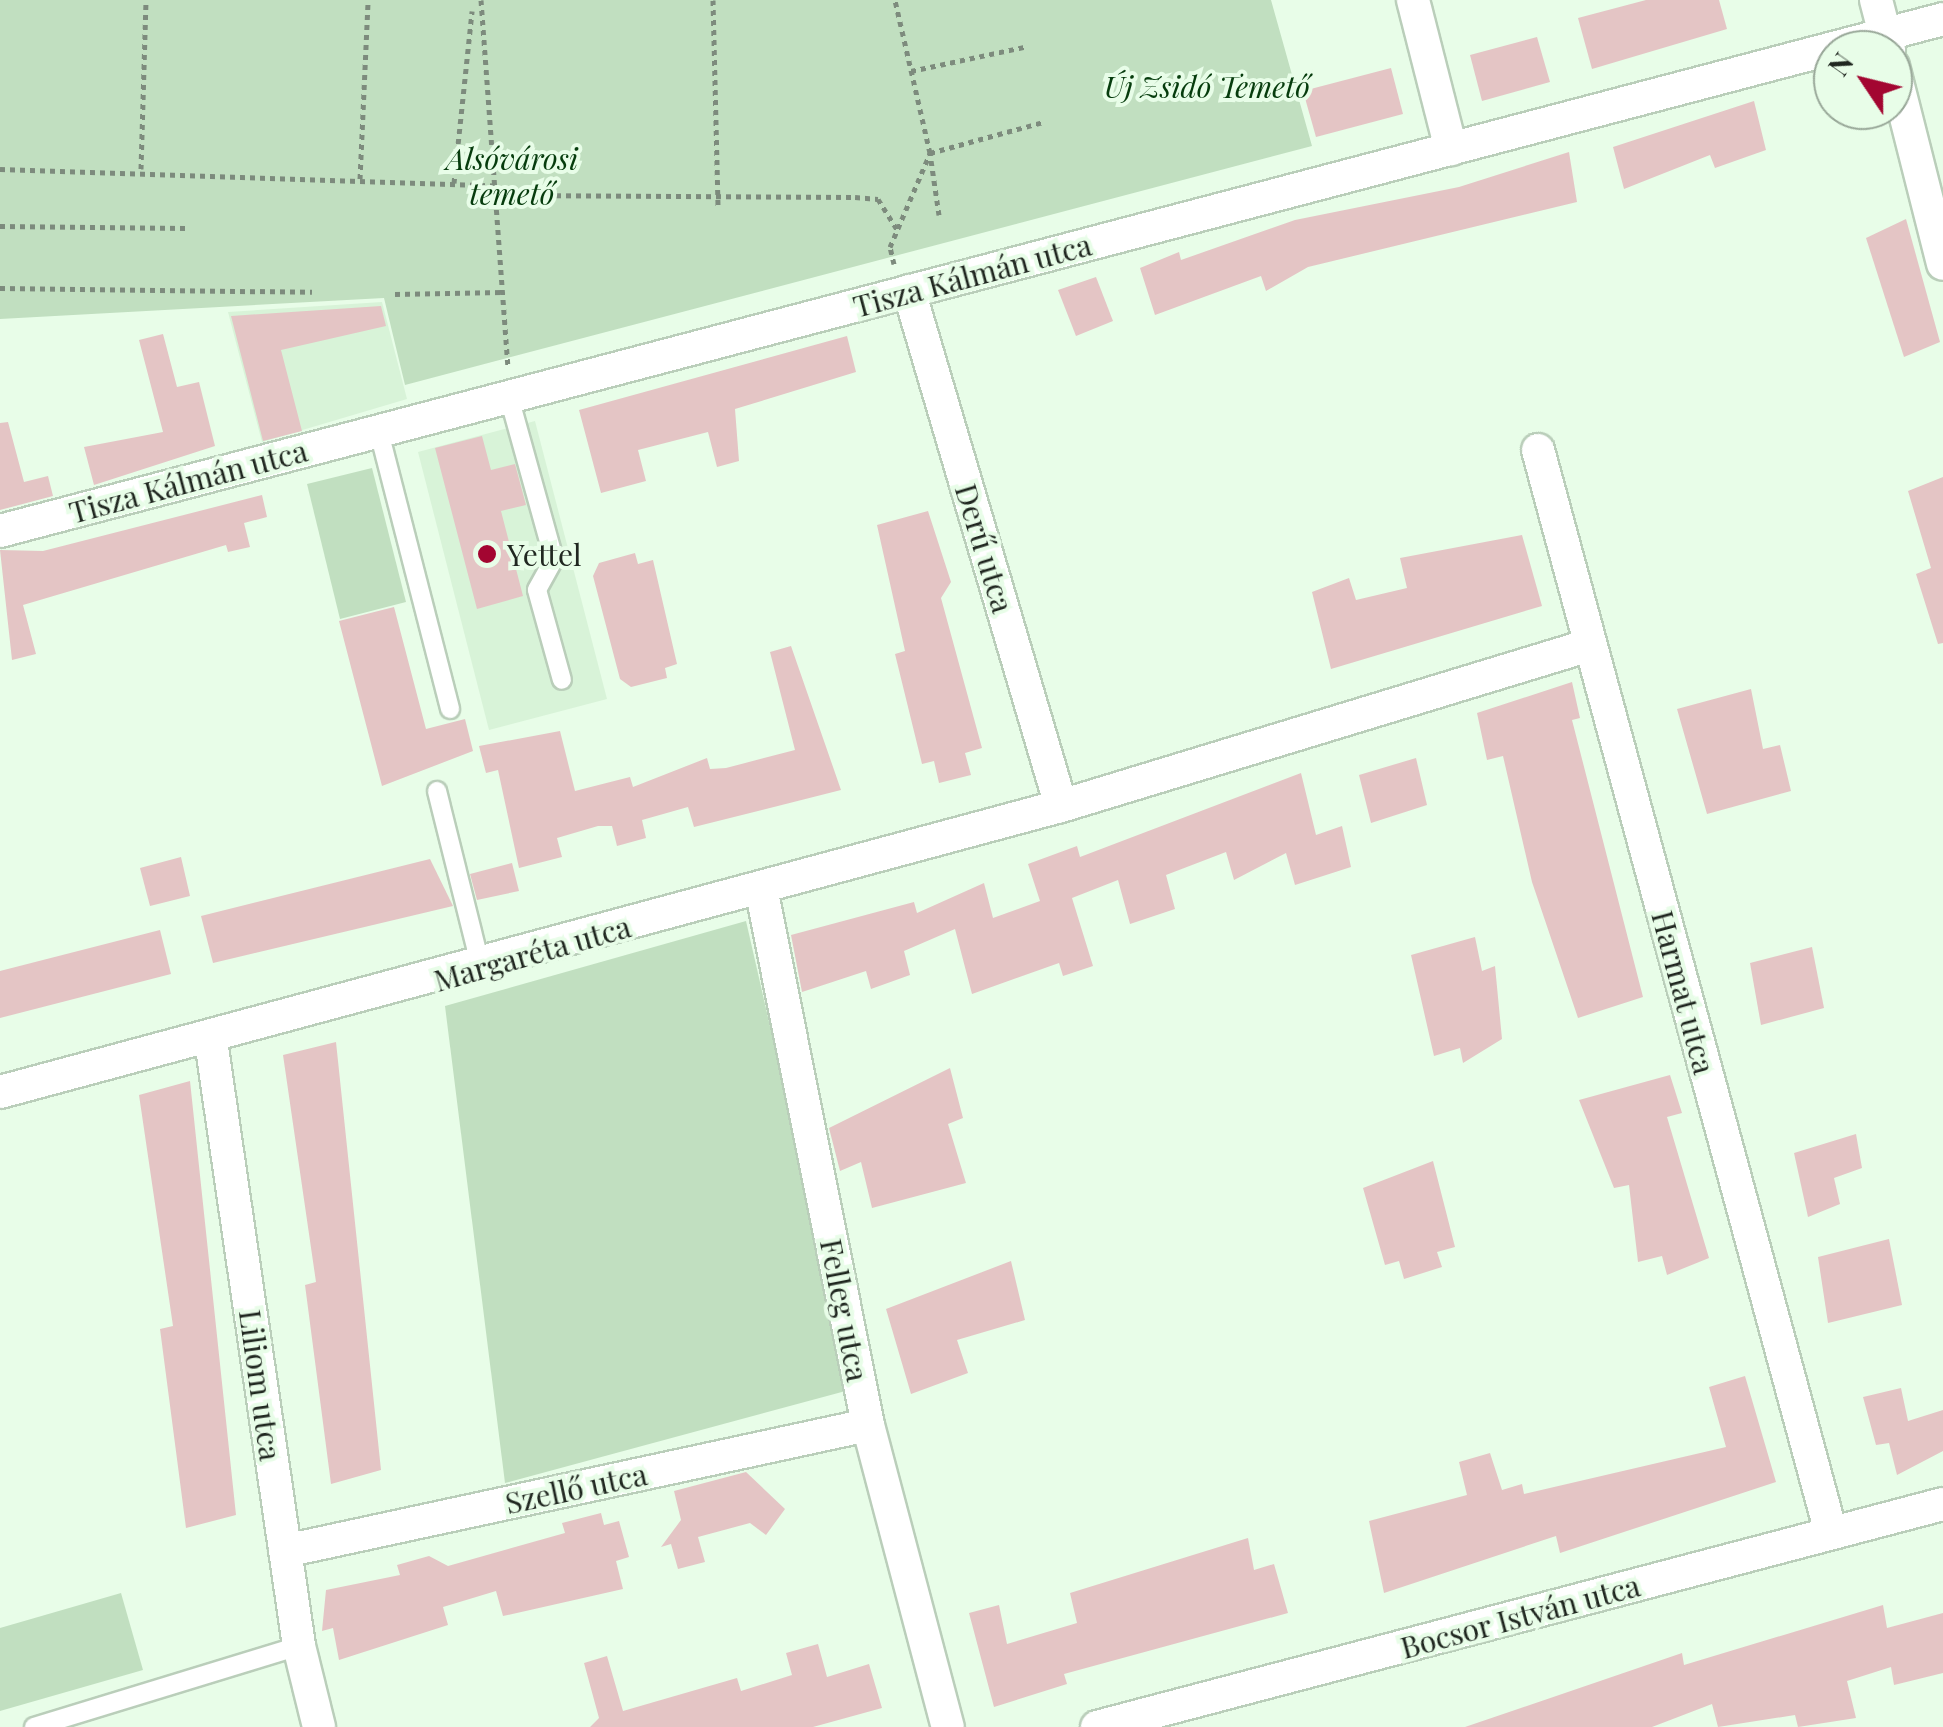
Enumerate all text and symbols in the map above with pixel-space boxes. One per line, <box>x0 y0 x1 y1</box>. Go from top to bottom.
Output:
north arrow <box>1813 30 1913 130</box>
text: N <box>1819 45 1861 83</box>
park label: Új Zsidó Temető <box>1104 68 1310 104</box>
park label: Alsóvárosi temető <box>446 140 578 210</box>
street label: Tisza Kálmán utca <box>849 226 1095 324</box>
street label: Tisza Kálmán utca <box>65 432 311 530</box>
street label: Derű utca <box>948 479 1022 617</box>
place label: Yettel <box>507 536 582 572</box>
marker: Yettel <box>476 543 498 565</box>
street label: Harmat utca <box>1645 906 1723 1078</box>
street label: Margaréta utca <box>429 908 635 998</box>
street label: Felleg utca <box>814 1236 876 1384</box>
street label: Liliom utca <box>233 1307 289 1463</box>
street label: Szellő utca <box>502 1455 650 1521</box>
street label: Bocsor István utca <box>1396 1567 1644 1665</box>

